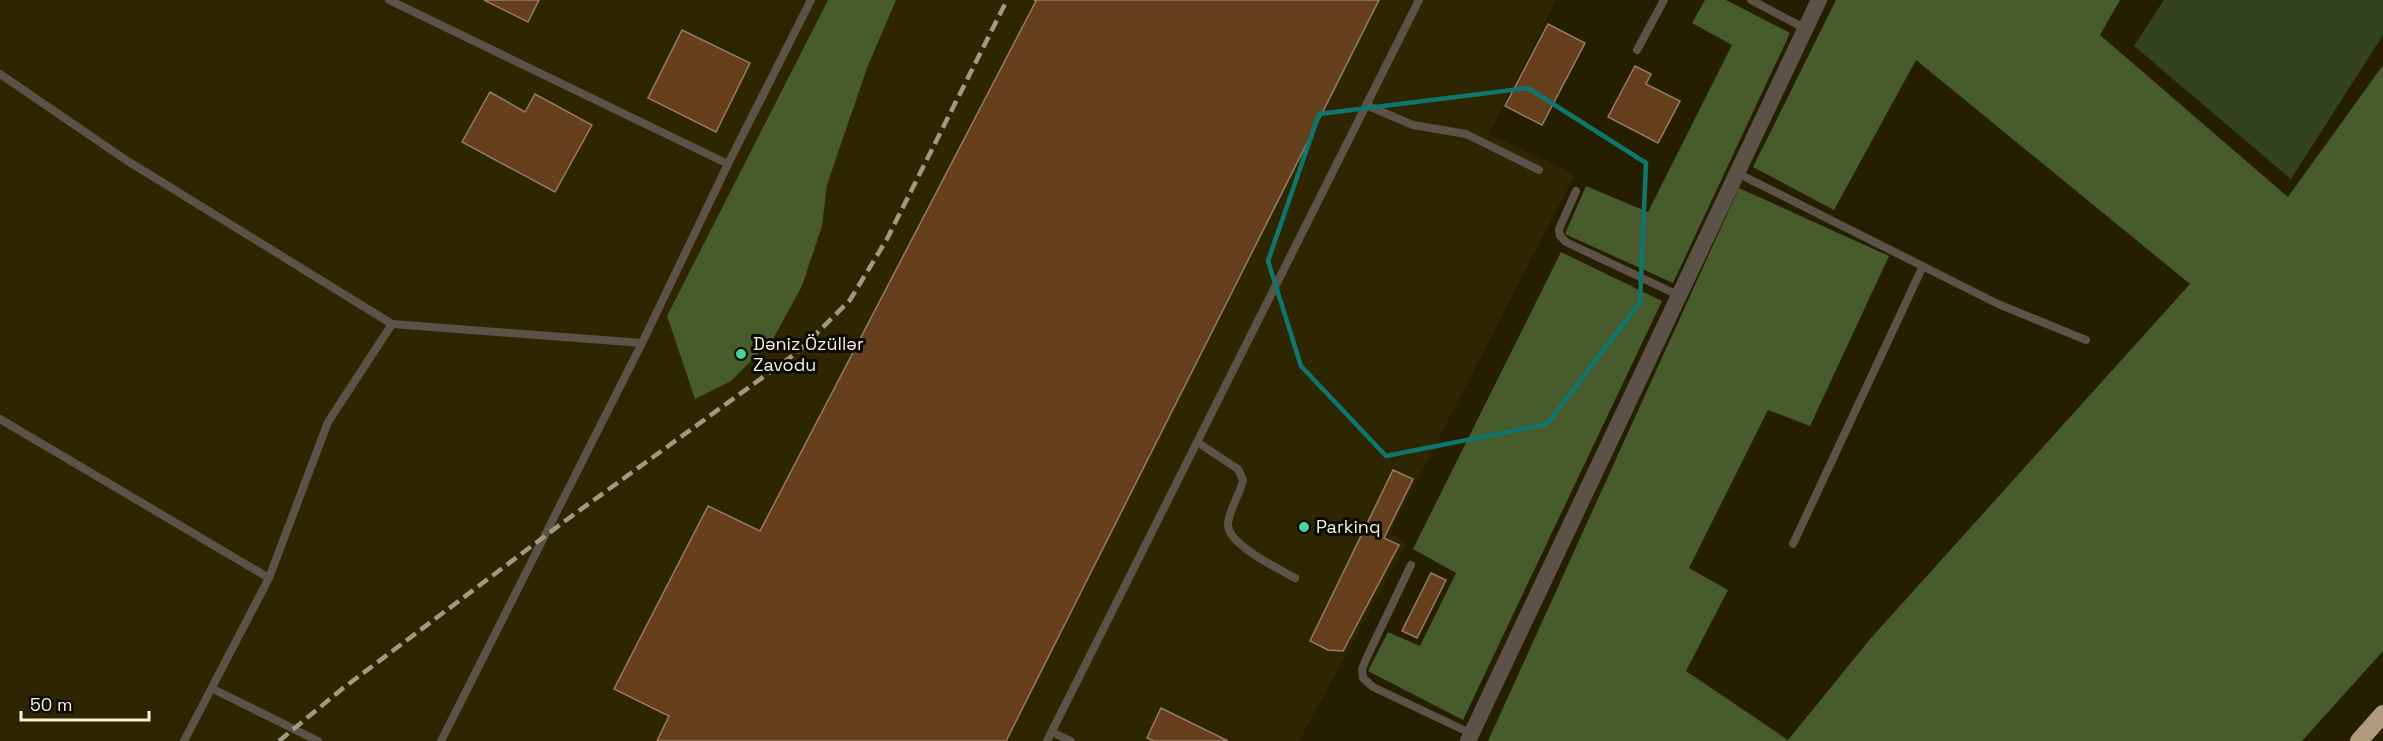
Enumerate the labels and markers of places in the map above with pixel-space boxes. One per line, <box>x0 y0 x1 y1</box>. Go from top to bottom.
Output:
place label: Dəniz Özüllər Zavodu <box>753 332 864 376</box>
marker: Dəniz Özüllər Zavodu <box>734 347 748 361</box>
place label: Parkinq <box>1316 515 1380 538</box>
marker: Parkinq <box>1297 520 1311 534</box>

